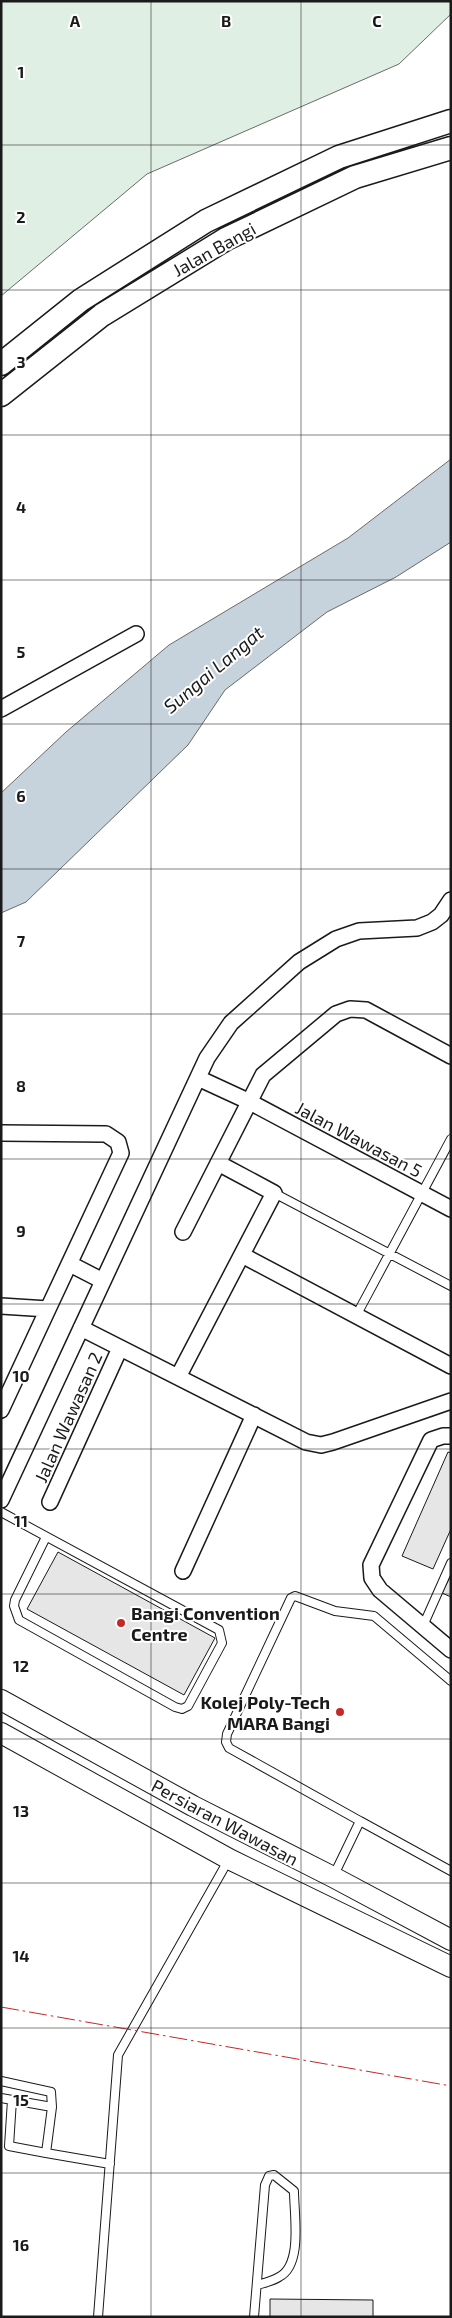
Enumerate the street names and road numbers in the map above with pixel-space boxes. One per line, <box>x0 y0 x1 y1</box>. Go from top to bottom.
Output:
street label: Jalan Bangi <box>169 217 259 281</box>
street label: Jalan Wawasan 5 <box>292 1096 426 1182</box>
street label: Jalan Wawasan 2 <box>29 1348 107 1486</box>
street label: Persiaran Wawasan <box>148 1774 302 1870</box>

